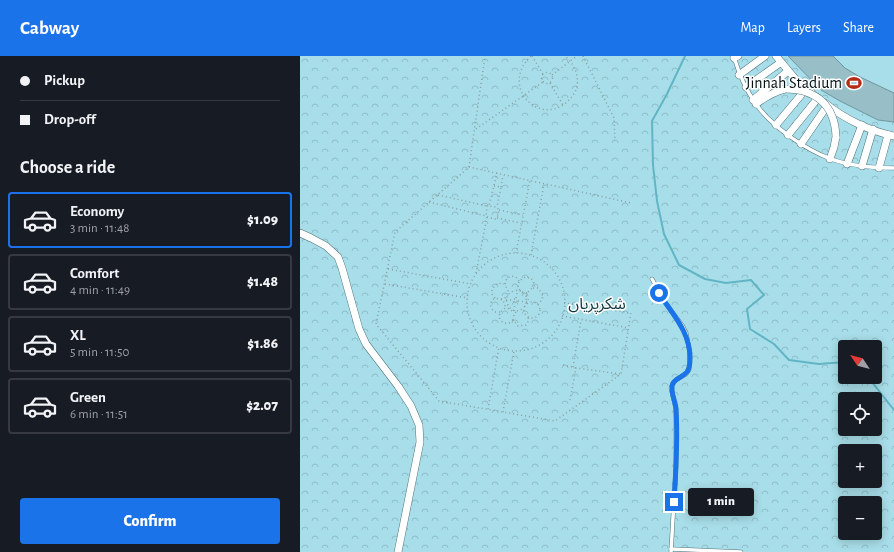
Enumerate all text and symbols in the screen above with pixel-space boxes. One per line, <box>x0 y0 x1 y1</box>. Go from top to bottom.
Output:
text: Cabway <box>20 19 79 38</box>
text: Map <box>740 21 765 35</box>
text: Layers <box>787 21 821 35</box>
text: Share <box>843 21 874 35</box>
text: Pickup <box>44 73 85 88</box>
sports icon: Jinnah Stadium <box>845 74 863 92</box>
place label: Jinnah Stadium <box>745 75 842 91</box>
text: Drop-off <box>44 112 96 127</box>
text: Choose a ride <box>20 159 115 177</box>
icon: car <box>22 202 58 238</box>
text: Economy <box>70 204 124 219</box>
text: $1.09 <box>247 212 278 227</box>
text: 3 min · 11:48 <box>70 222 129 235</box>
icon: car <box>22 264 58 300</box>
text: Comfort <box>70 266 119 281</box>
text: $1.48 <box>247 274 278 289</box>
text: 4 min · 11:49 <box>70 284 130 297</box>
route start <box>650 284 668 302</box>
park label: شکرپریاں <box>568 296 626 314</box>
icon: car <box>22 326 58 362</box>
text: XL <box>70 328 86 343</box>
text: $1.86 <box>247 336 278 351</box>
north arrow <box>838 340 882 384</box>
map controls <box>838 340 882 540</box>
text: 5 min · 11:50 <box>70 346 129 359</box>
icon: car <box>22 388 58 424</box>
text: Green <box>70 390 106 405</box>
button: locate <box>838 392 882 436</box>
text: $2.07 <box>246 398 278 413</box>
text: 6 min · 11:51 <box>70 408 128 421</box>
button: + <box>838 444 882 488</box>
callout: 1 min <box>688 488 754 516</box>
route end <box>665 493 683 511</box>
text: 1 min <box>707 495 735 508</box>
button: − <box>838 496 882 540</box>
button: Confirm <box>20 498 280 544</box>

